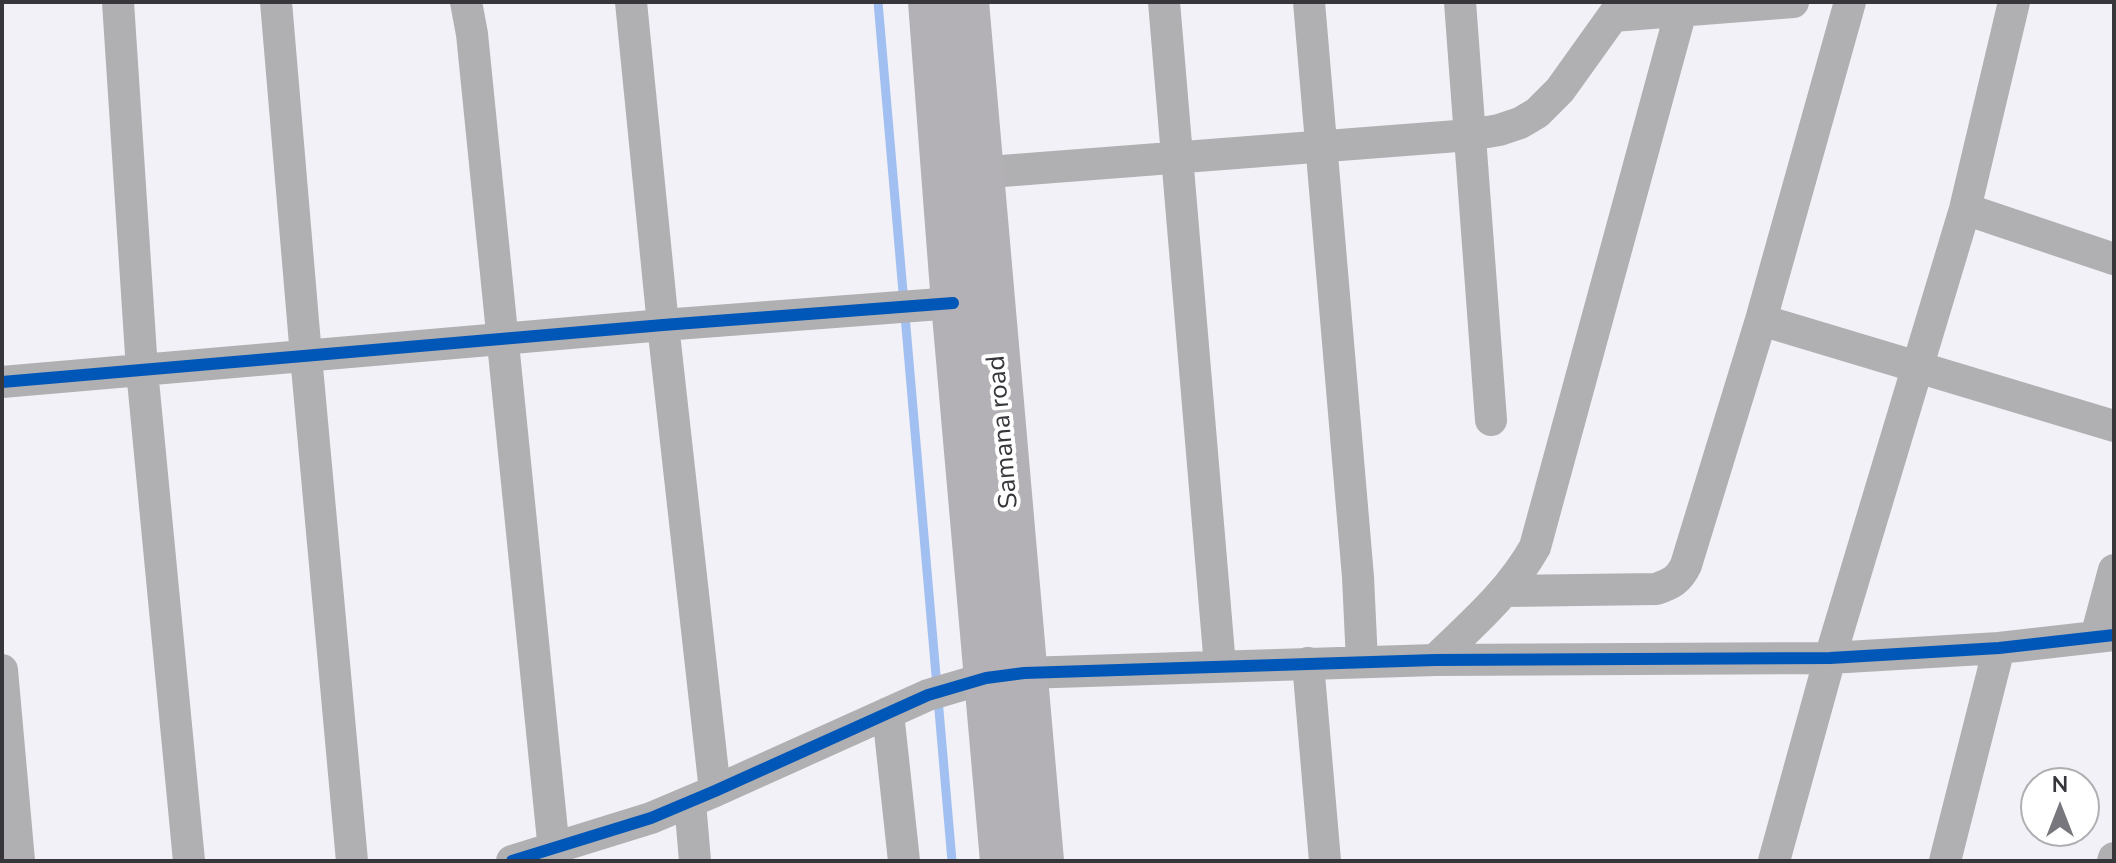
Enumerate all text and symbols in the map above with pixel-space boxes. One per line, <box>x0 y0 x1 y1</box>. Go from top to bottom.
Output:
street label: Samana road <box>982 354 1026 510</box>
north arrow <box>2020 767 2100 847</box>
text: N <box>2052 770 2068 800</box>

